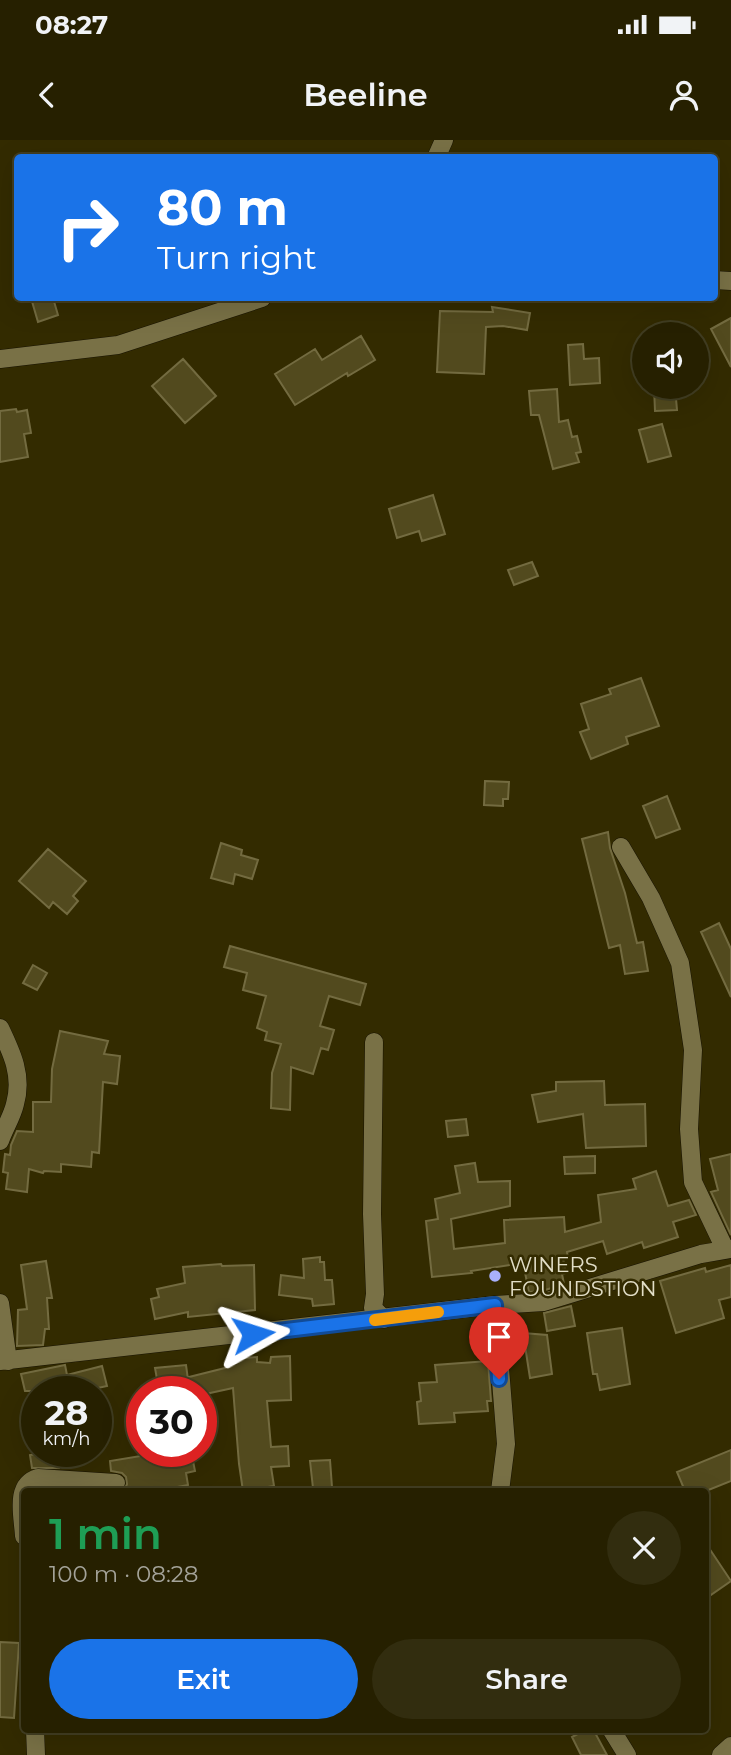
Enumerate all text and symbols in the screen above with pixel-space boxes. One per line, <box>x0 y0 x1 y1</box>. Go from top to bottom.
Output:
text: 08:27 <box>35 9 108 41</box>
text: Beeline <box>303 75 428 114</box>
icon: back <box>28 76 66 114</box>
icon: person <box>665 76 703 114</box>
text: 80 m <box>157 178 288 237</box>
icon: right <box>42 182 133 273</box>
text: Turn right <box>157 238 317 277</box>
map controls <box>632 322 709 399</box>
button: sound <box>632 322 709 399</box>
place label: WINERS FOUNDSTION <box>509 1252 657 1301</box>
marker: WINERS FOUNDSTION <box>487 1268 503 1284</box>
position arrow <box>216 1297 290 1371</box>
pin <box>469 1307 529 1379</box>
icon: arrive <box>480 1318 518 1356</box>
speed limit sign: 30 <box>126 1376 217 1467</box>
text: 28 <box>45 1391 88 1434</box>
text: km/h <box>42 1428 91 1450</box>
text: 1 min <box>49 1508 162 1560</box>
button: close <box>607 1511 681 1585</box>
text: 100 m · 08:28 <box>49 1560 199 1588</box>
button: Exit <box>49 1639 358 1719</box>
button: Share <box>372 1639 681 1719</box>

